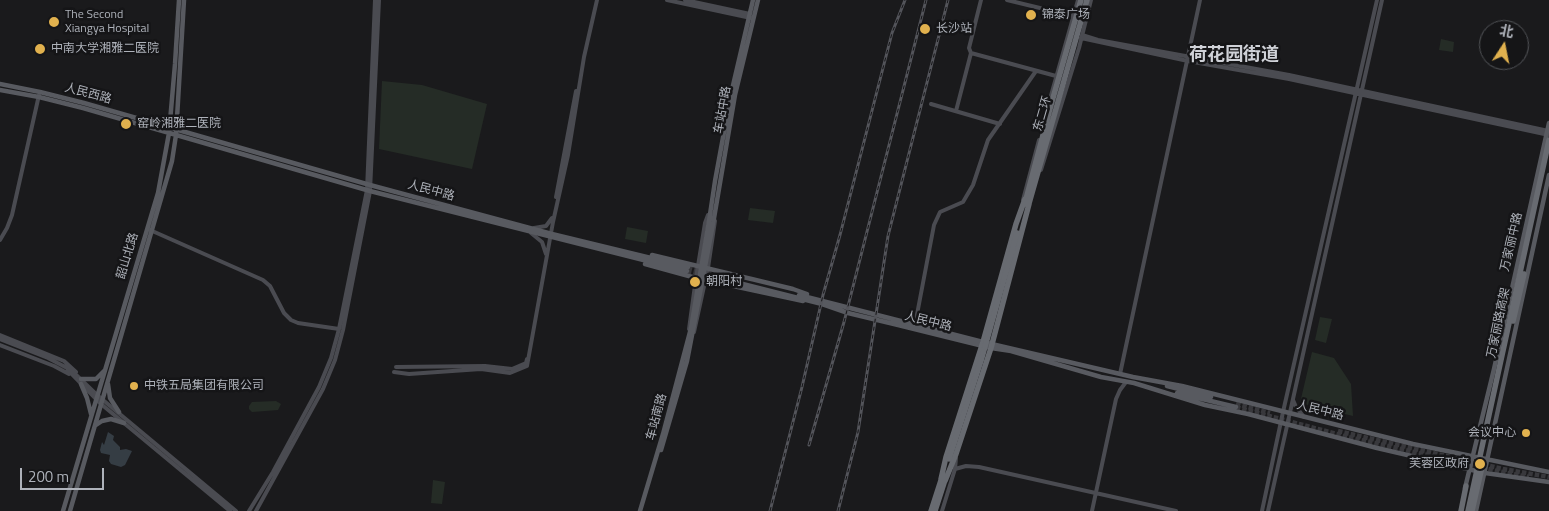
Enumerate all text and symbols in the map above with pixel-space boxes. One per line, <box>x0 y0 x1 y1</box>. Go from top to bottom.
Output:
place label: The Second Xiangya Hospital <box>65 8 149 36</box>
marker: 锦泰广场 <box>1024 8 1038 22</box>
place label: 锦泰广场 <box>1042 8 1090 22</box>
marker: The Second Xiangya Hospital <box>47 15 61 29</box>
text: 北 <box>1498 19 1516 42</box>
north arrow <box>1479 20 1529 70</box>
marker: 长沙站 <box>918 22 932 36</box>
place label: 长沙站 <box>936 22 972 36</box>
marker: 中南大学湘雅二医院 <box>33 42 47 56</box>
place label: 中南大学湘雅二医院 <box>51 42 159 56</box>
district label: 荷花园街道 <box>1189 45 1279 67</box>
street label: 人民西路 <box>63 81 113 107</box>
street label: 车站中路 <box>712 85 734 135</box>
street label: 东二环 <box>1031 95 1055 133</box>
marker: 窑岭湘雅二医院 <box>119 117 133 131</box>
place label: 窑岭湘雅二医院 <box>137 117 221 131</box>
street label: 人民中路 <box>406 178 456 204</box>
street label: 万家丽中路 <box>1498 211 1526 273</box>
street label: 韶山北路 <box>114 231 142 281</box>
marker: 朝阳村 <box>688 275 702 289</box>
place label: 朝阳村 <box>706 275 742 289</box>
street label: 万家丽路高架 <box>1484 286 1514 360</box>
street label: 人民中路 <box>903 309 953 335</box>
place label: 中铁五局集团有限公司 <box>144 379 264 393</box>
marker: 中铁五局集团有限公司 <box>128 380 140 392</box>
street label: 车站南路 <box>644 392 670 442</box>
street label: 人民中路 <box>1295 398 1345 424</box>
place label: 会议中心 <box>1468 426 1516 440</box>
marker: 会议中心 <box>1520 427 1532 439</box>
place label: 芙蓉区政府 <box>1409 457 1469 471</box>
marker: 芙蓉区政府 <box>1473 457 1487 471</box>
scale bar <box>22 458 106 490</box>
text: 200 m <box>28 465 69 488</box>

